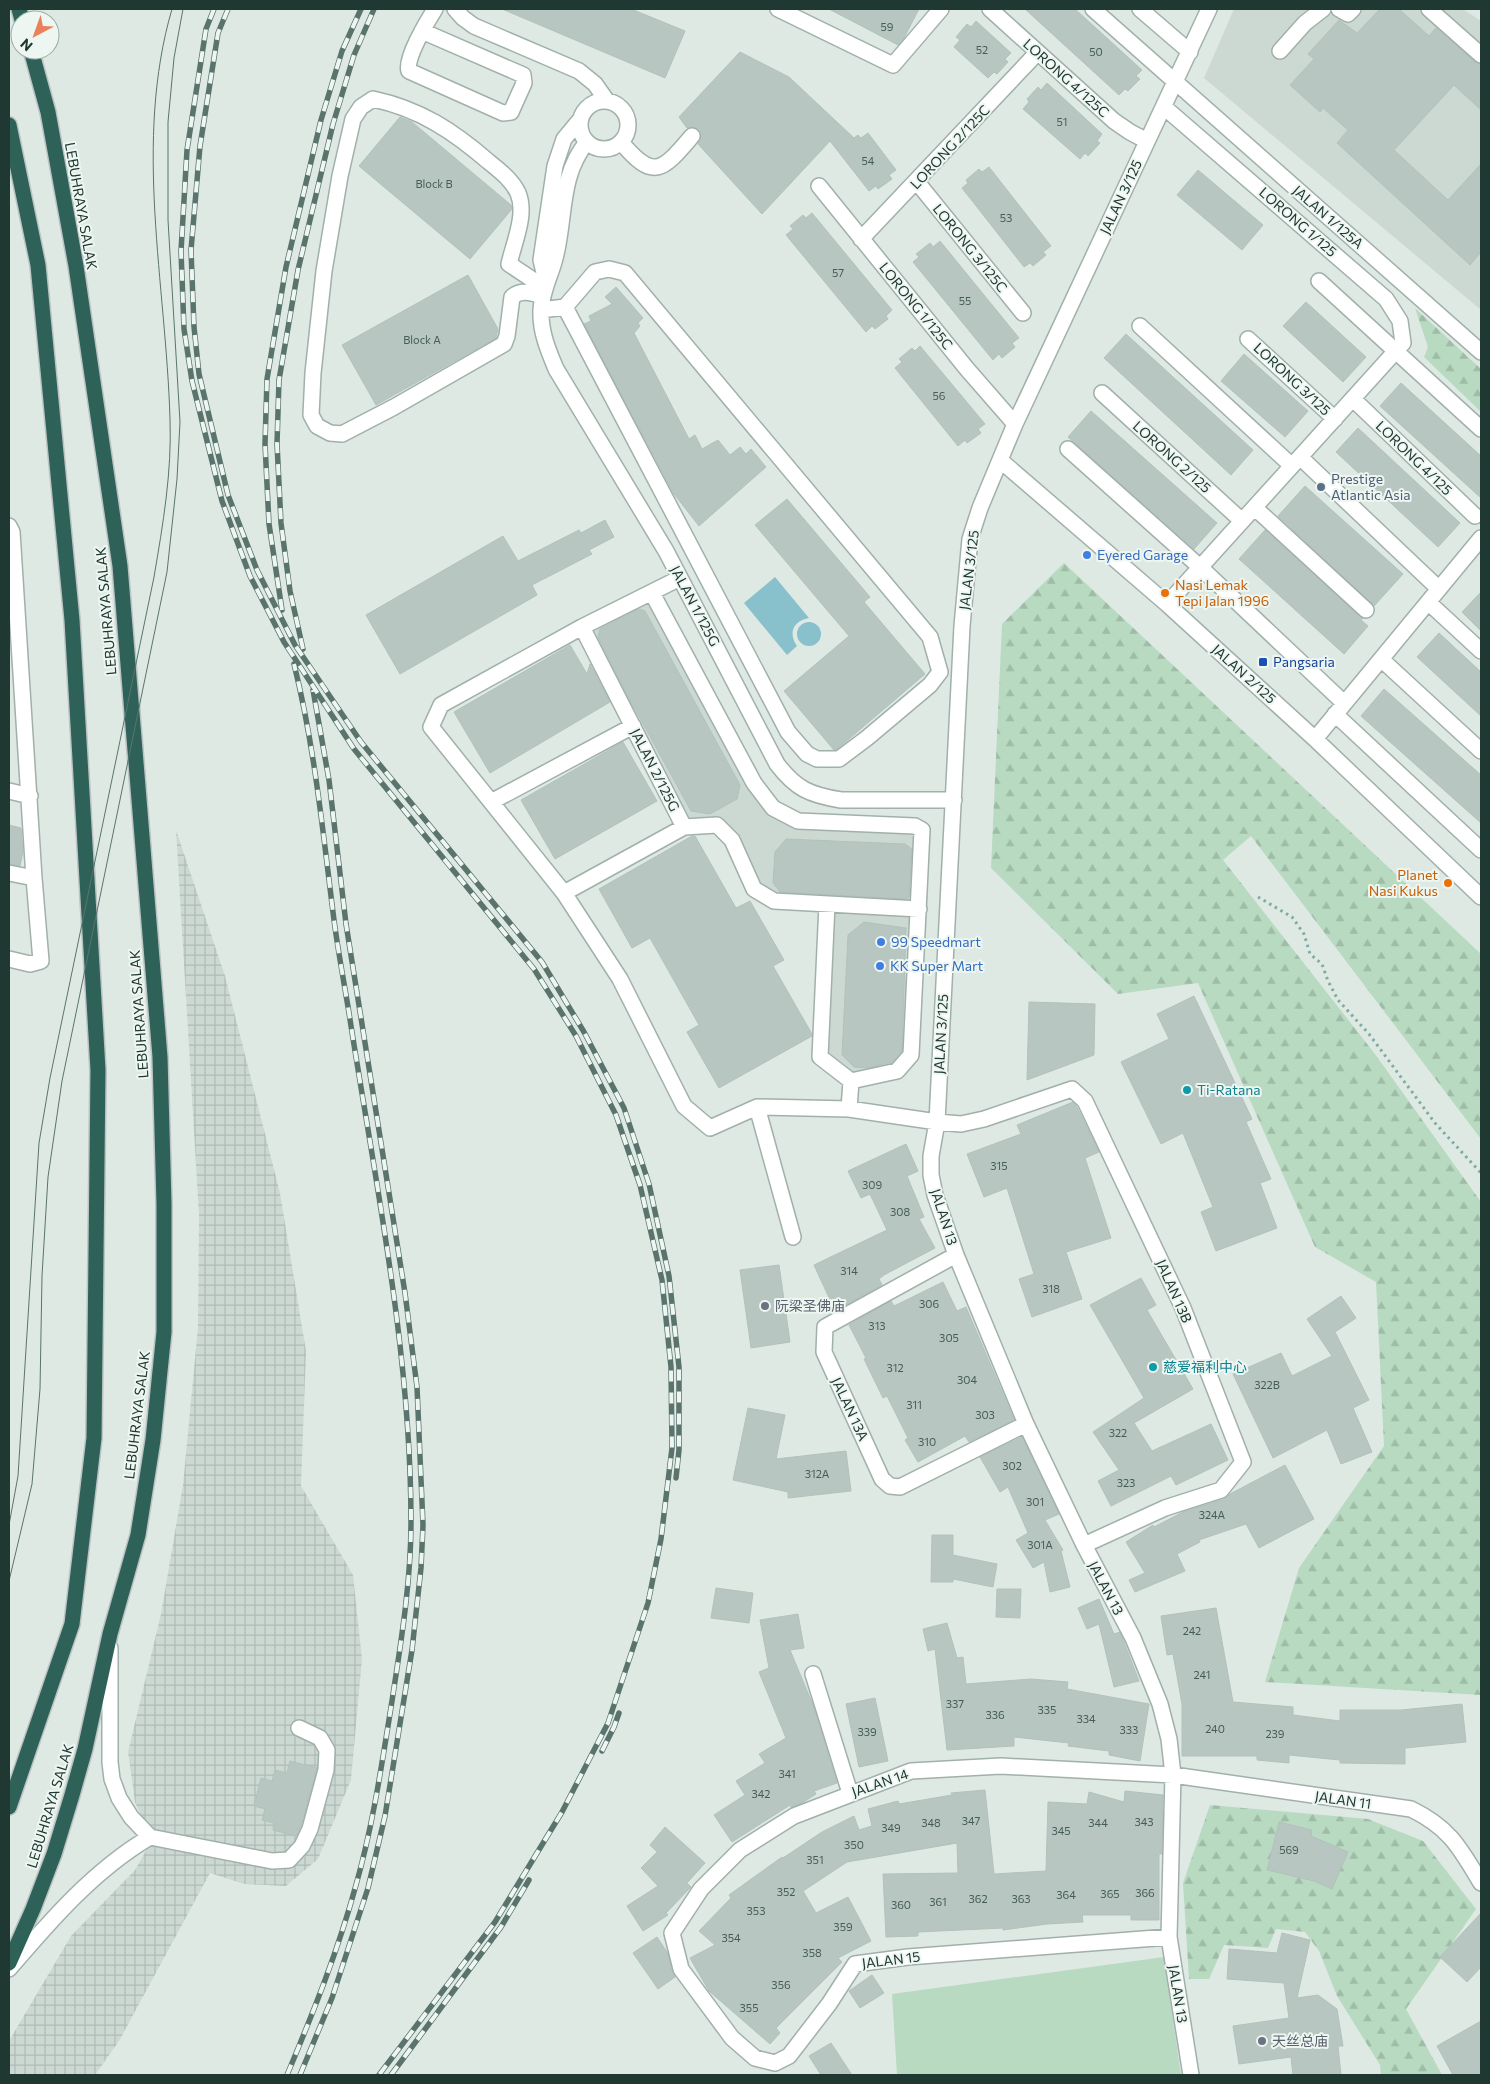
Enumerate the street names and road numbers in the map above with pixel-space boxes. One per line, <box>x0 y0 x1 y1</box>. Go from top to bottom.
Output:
street label: LORONG 4/125C <box>1020 35 1113 121</box>
street label: LORONG 2/125C <box>906 101 993 192</box>
street label: LEBUHRAYA SALAK <box>62 141 101 271</box>
street label: JALAN 3/125 <box>1096 157 1145 237</box>
street label: JALAN 1/125A <box>1290 181 1367 252</box>
street label: LORONG 1/125 <box>1256 183 1341 260</box>
street label: LORONG 3/125C <box>930 200 1011 295</box>
street label: LORONG 1/125C <box>876 259 957 353</box>
street label: LORONG 3/125 <box>1250 339 1334 419</box>
street label: LORONG 2/125 <box>1130 417 1215 496</box>
street label: LORONG 4/125 <box>1373 417 1456 498</box>
street label: JALAN 3/125 <box>955 529 982 611</box>
street label: LEBUHRAYA SALAK <box>91 546 120 676</box>
street label: JALAN 1/125G <box>667 563 724 649</box>
street label: JALAN 2/125 <box>1209 640 1280 707</box>
street label: JALAN 2/125G <box>627 726 684 814</box>
street label: LEBUHRAYA SALAK <box>126 949 151 1079</box>
street label: JALAN 3/125 <box>930 993 951 1075</box>
street label: JALAN 13 <box>927 1186 962 1247</box>
street label: JALAN 13B <box>1153 1256 1196 1325</box>
street label: LEBUHRAYA SALAK <box>120 1350 153 1480</box>
street label: JALAN 13A <box>828 1374 873 1443</box>
street label: JALAN 13 <box>1085 1558 1128 1618</box>
street label: LEBUHRAYA SALAK <box>23 1742 77 1870</box>
street label: JALAN 14 <box>849 1765 911 1800</box>
street label: JALAN 11 <box>1314 1787 1372 1812</box>
street label: JALAN 15 <box>861 1947 921 1972</box>
street label: JALAN 13 <box>1166 1964 1191 2024</box>

